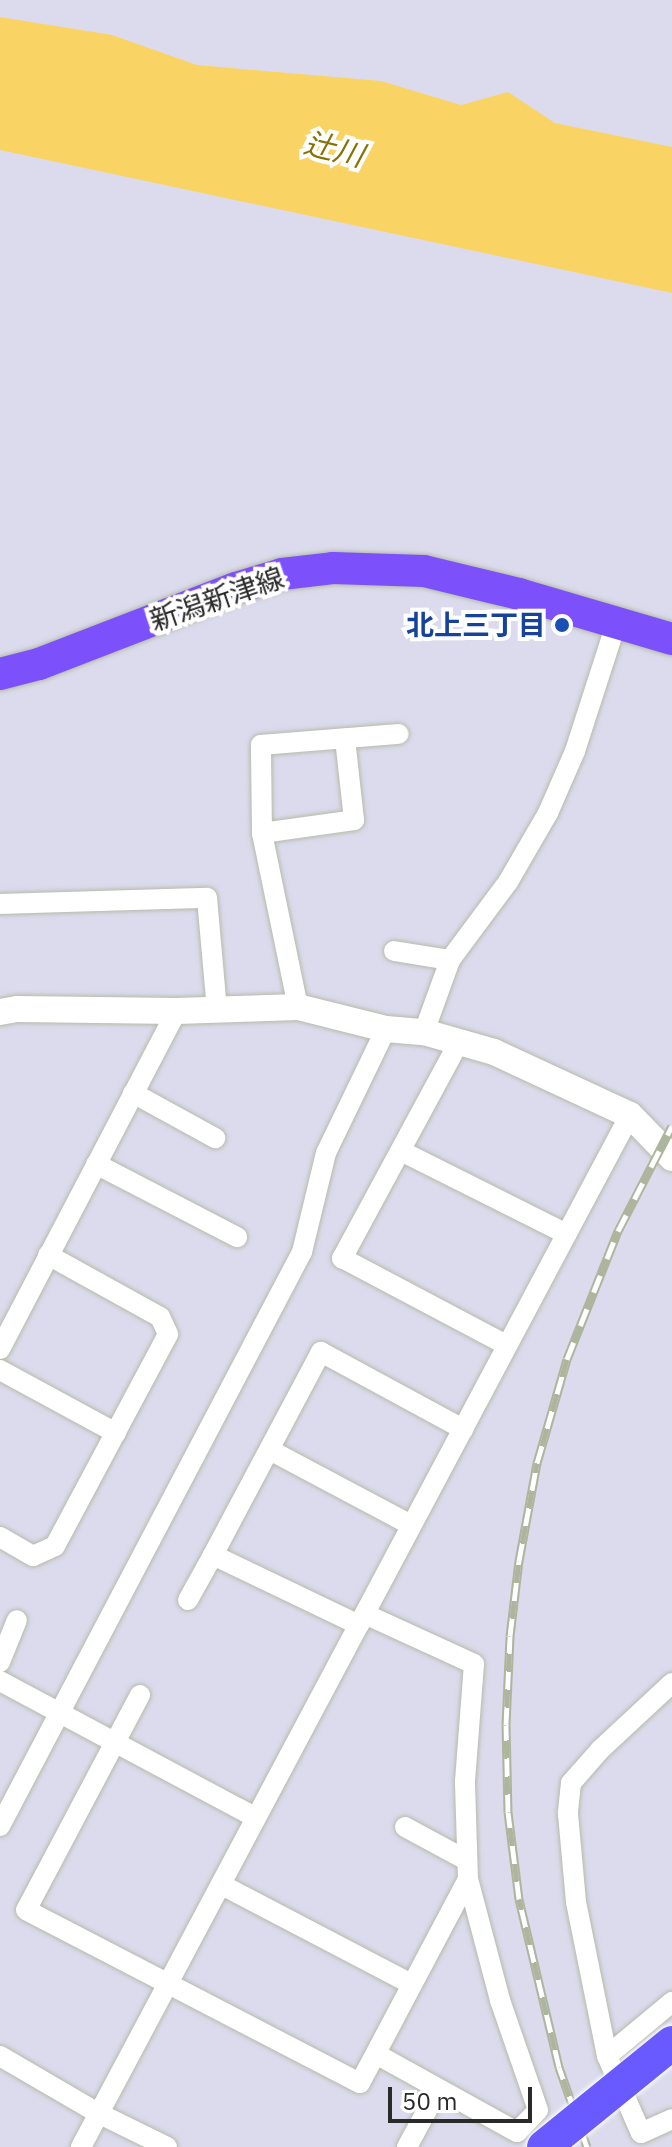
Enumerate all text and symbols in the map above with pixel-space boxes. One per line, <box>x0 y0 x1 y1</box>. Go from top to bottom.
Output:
water label: 辻川 <box>301 124 367 174</box>
street label: 新潟新津線 <box>145 560 289 638</box>
place label: 北上三丁目 <box>406 608 546 642</box>
marker: 北上三丁目 <box>553 616 571 634</box>
scale bar <box>392 2071 536 2121</box>
text: 50 m <box>402 2085 457 2117</box>

